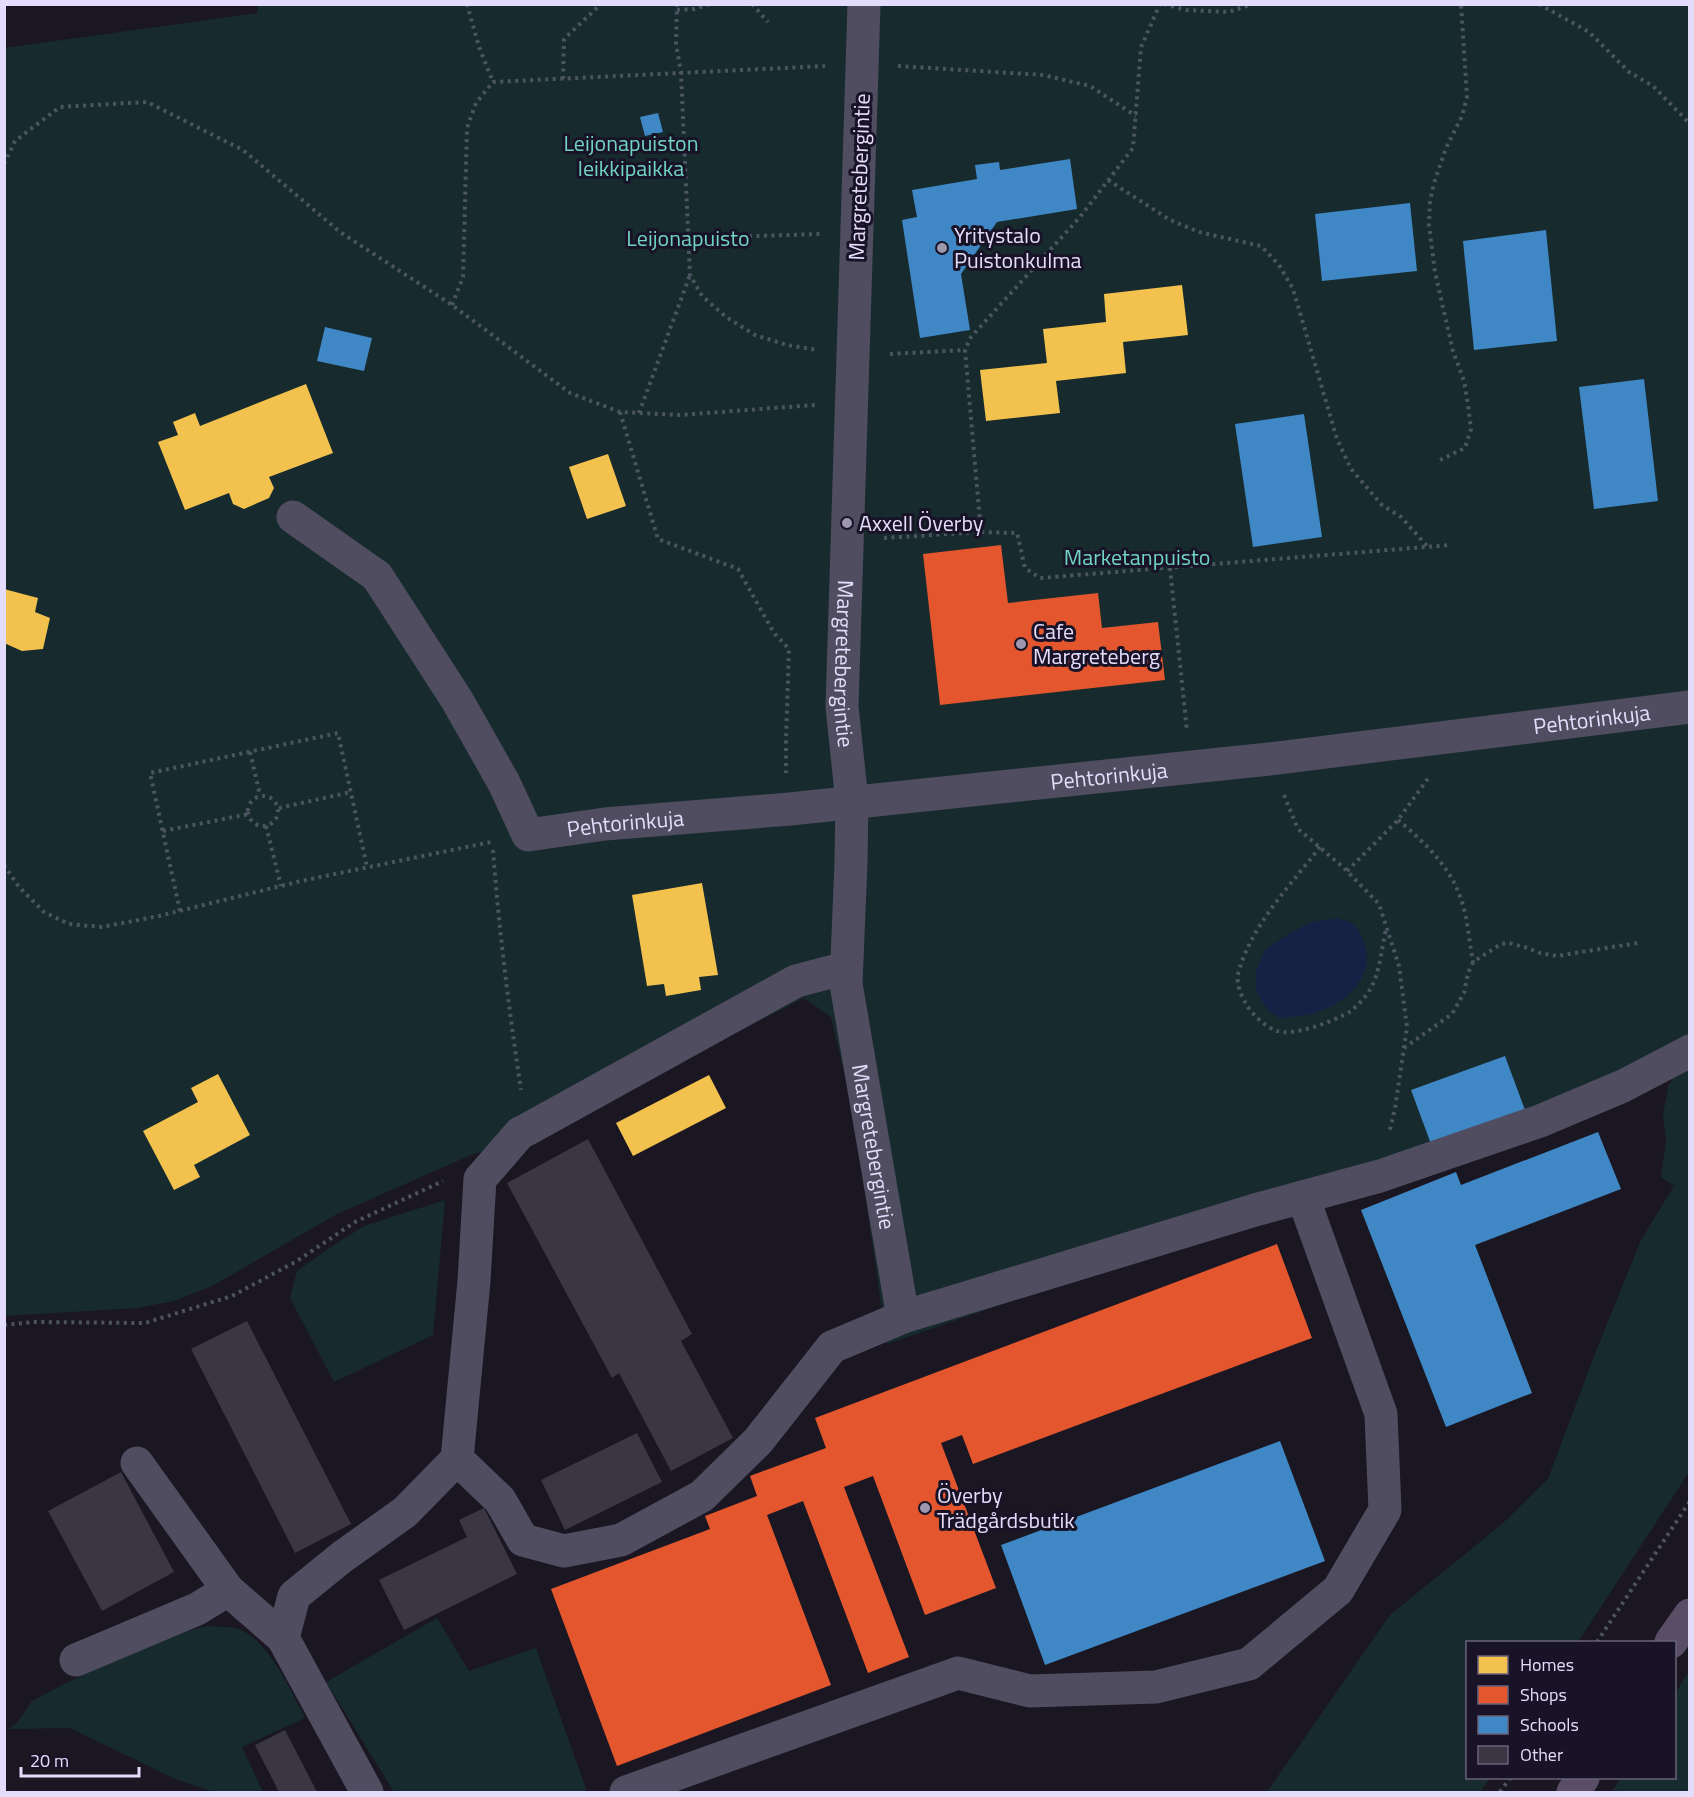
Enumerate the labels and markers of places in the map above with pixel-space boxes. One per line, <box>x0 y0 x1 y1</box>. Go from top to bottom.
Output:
place label: Yritystalo Puistonkulma <box>954 218 1082 277</box>
marker: Yritystalo Puistonkulma <box>935 241 949 255</box>
place label: Axxell Överby <box>859 506 984 540</box>
marker: Axxell Överby <box>840 516 854 530</box>
place label: Cafe Margreteberg <box>1033 614 1160 673</box>
marker: Cafe Margreteberg <box>1014 637 1028 651</box>
place label: Överby Trädgårdsbutik <box>937 1478 1075 1537</box>
marker: Överby Trädgårdsbutik <box>918 1501 932 1515</box>

